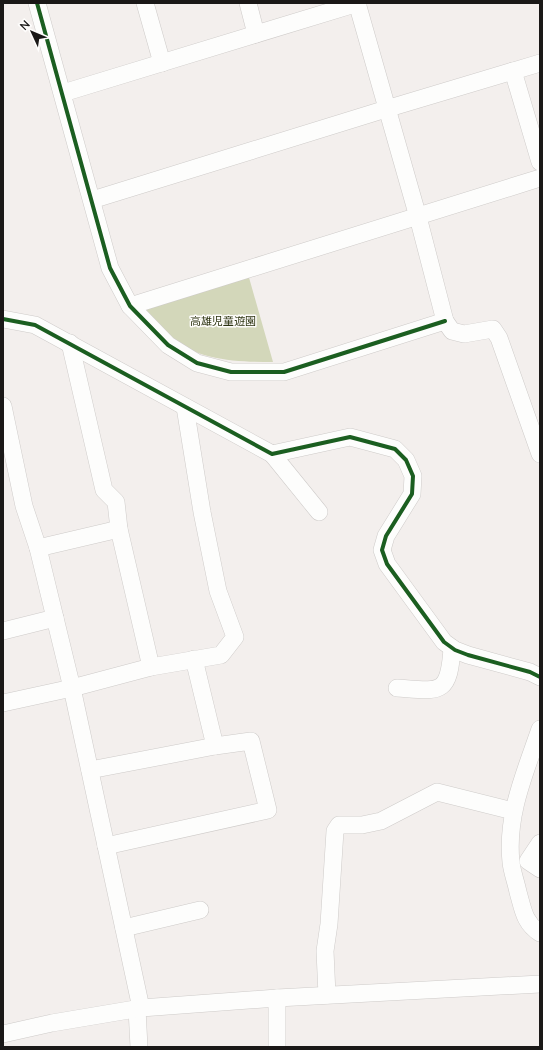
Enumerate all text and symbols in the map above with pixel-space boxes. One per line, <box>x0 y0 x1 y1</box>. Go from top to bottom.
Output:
north arrow <box>12 12 52 52</box>
text: N <box>17 17 32 32</box>
park label: 高雄児童遊園 <box>190 314 256 327</box>

